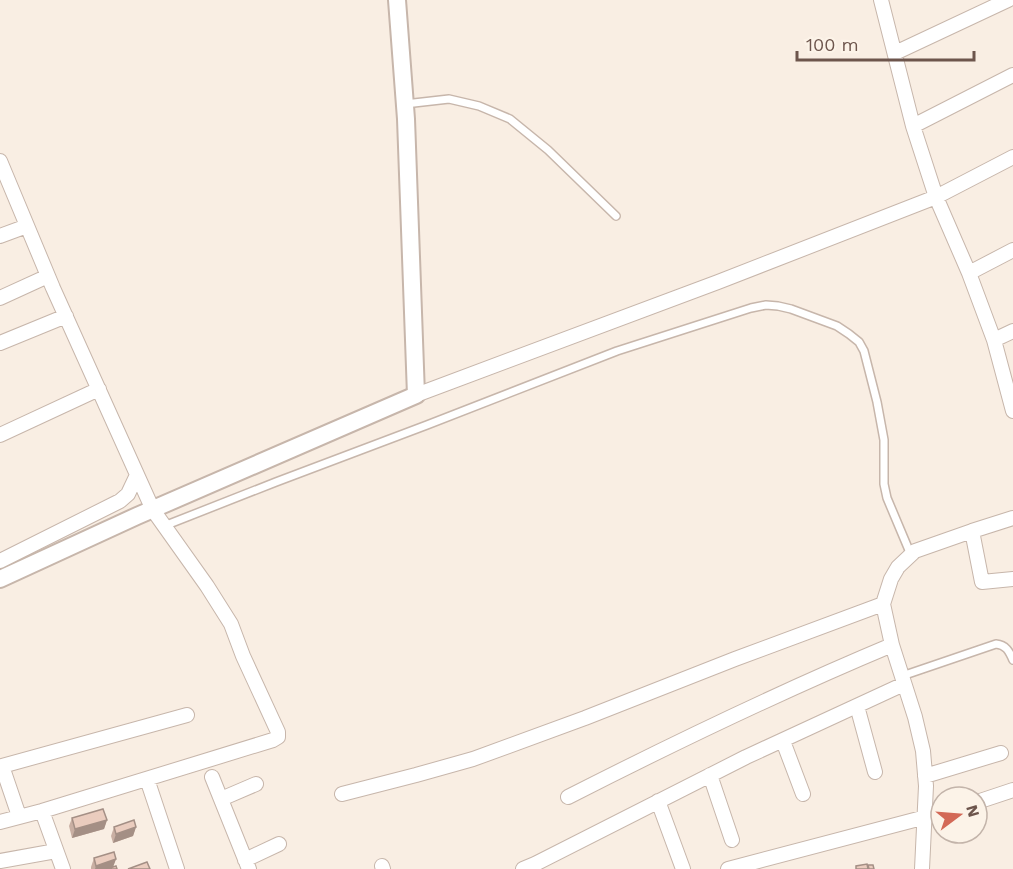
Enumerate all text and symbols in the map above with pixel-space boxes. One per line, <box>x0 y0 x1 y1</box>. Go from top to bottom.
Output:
scale bar <box>797 24 974 62</box>
text: 100 m <box>806 34 859 55</box>
north arrow <box>929 785 989 845</box>
text: N <box>962 803 984 819</box>

